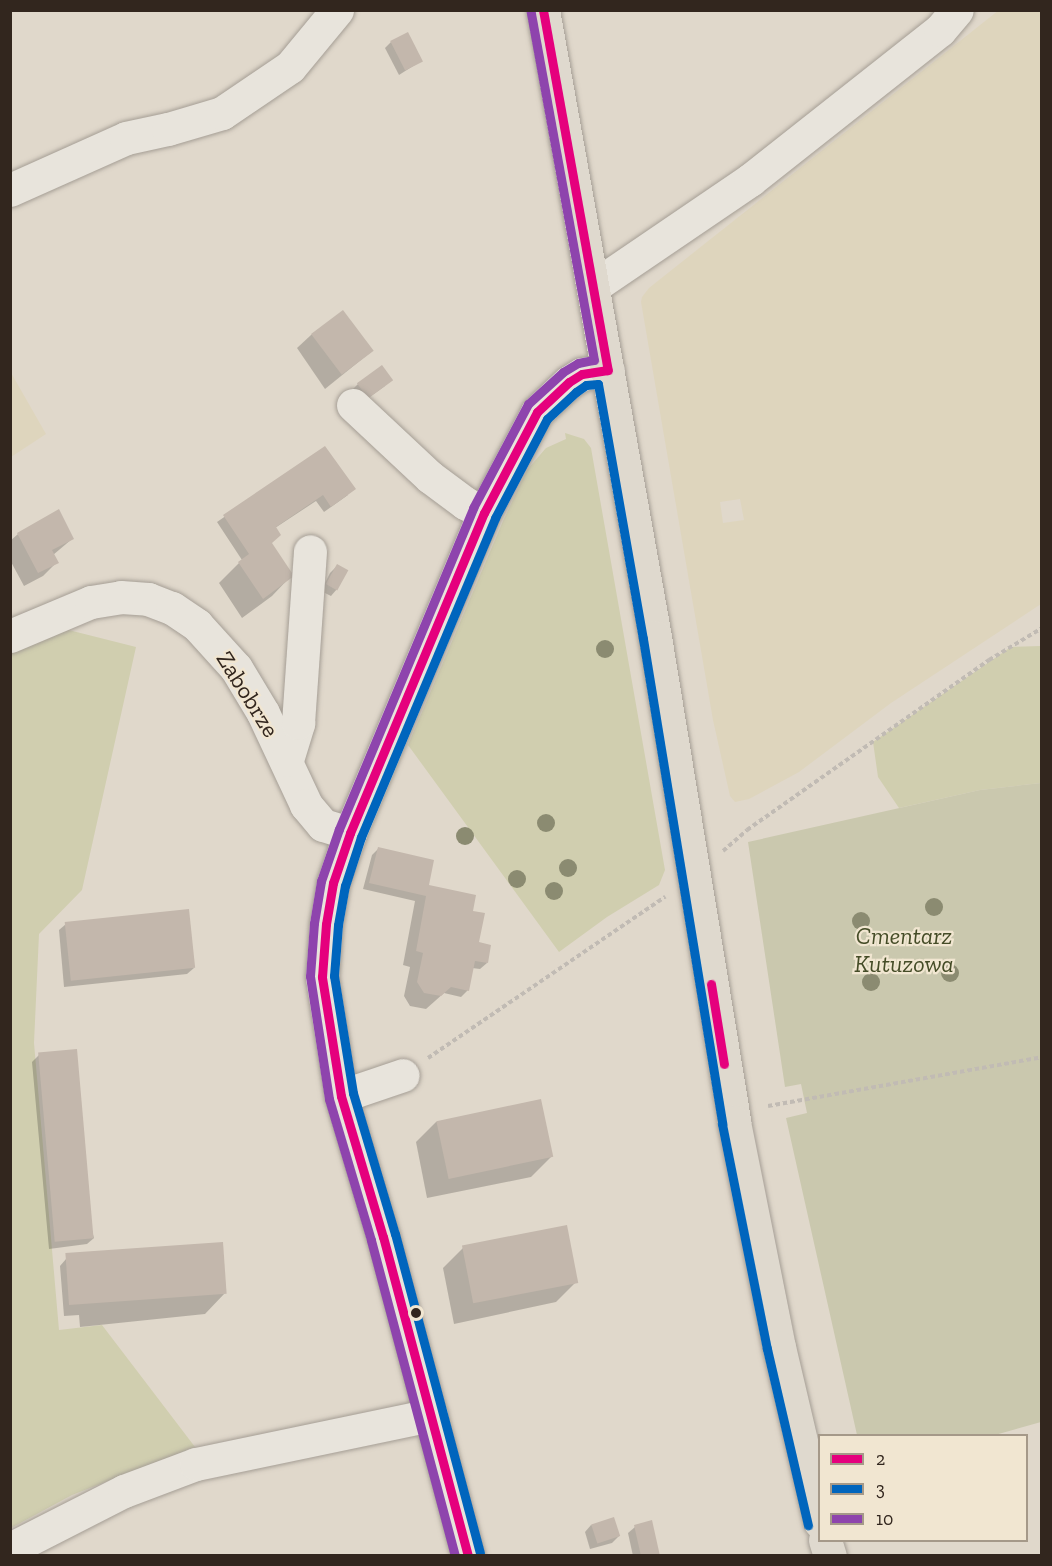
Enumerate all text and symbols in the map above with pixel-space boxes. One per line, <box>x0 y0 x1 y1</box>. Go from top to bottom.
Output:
street label: Zabobrze <box>210 646 286 742</box>
park label: Cmentarz Kutuzowa <box>854 922 954 978</box>
unlabelled marker <box>410 1307 422 1319</box>
legend <box>818 1434 1028 1542</box>
text: 2 <box>876 1448 885 1470</box>
text: 3 <box>876 1478 885 1500</box>
text: 10 <box>876 1508 893 1530</box>

